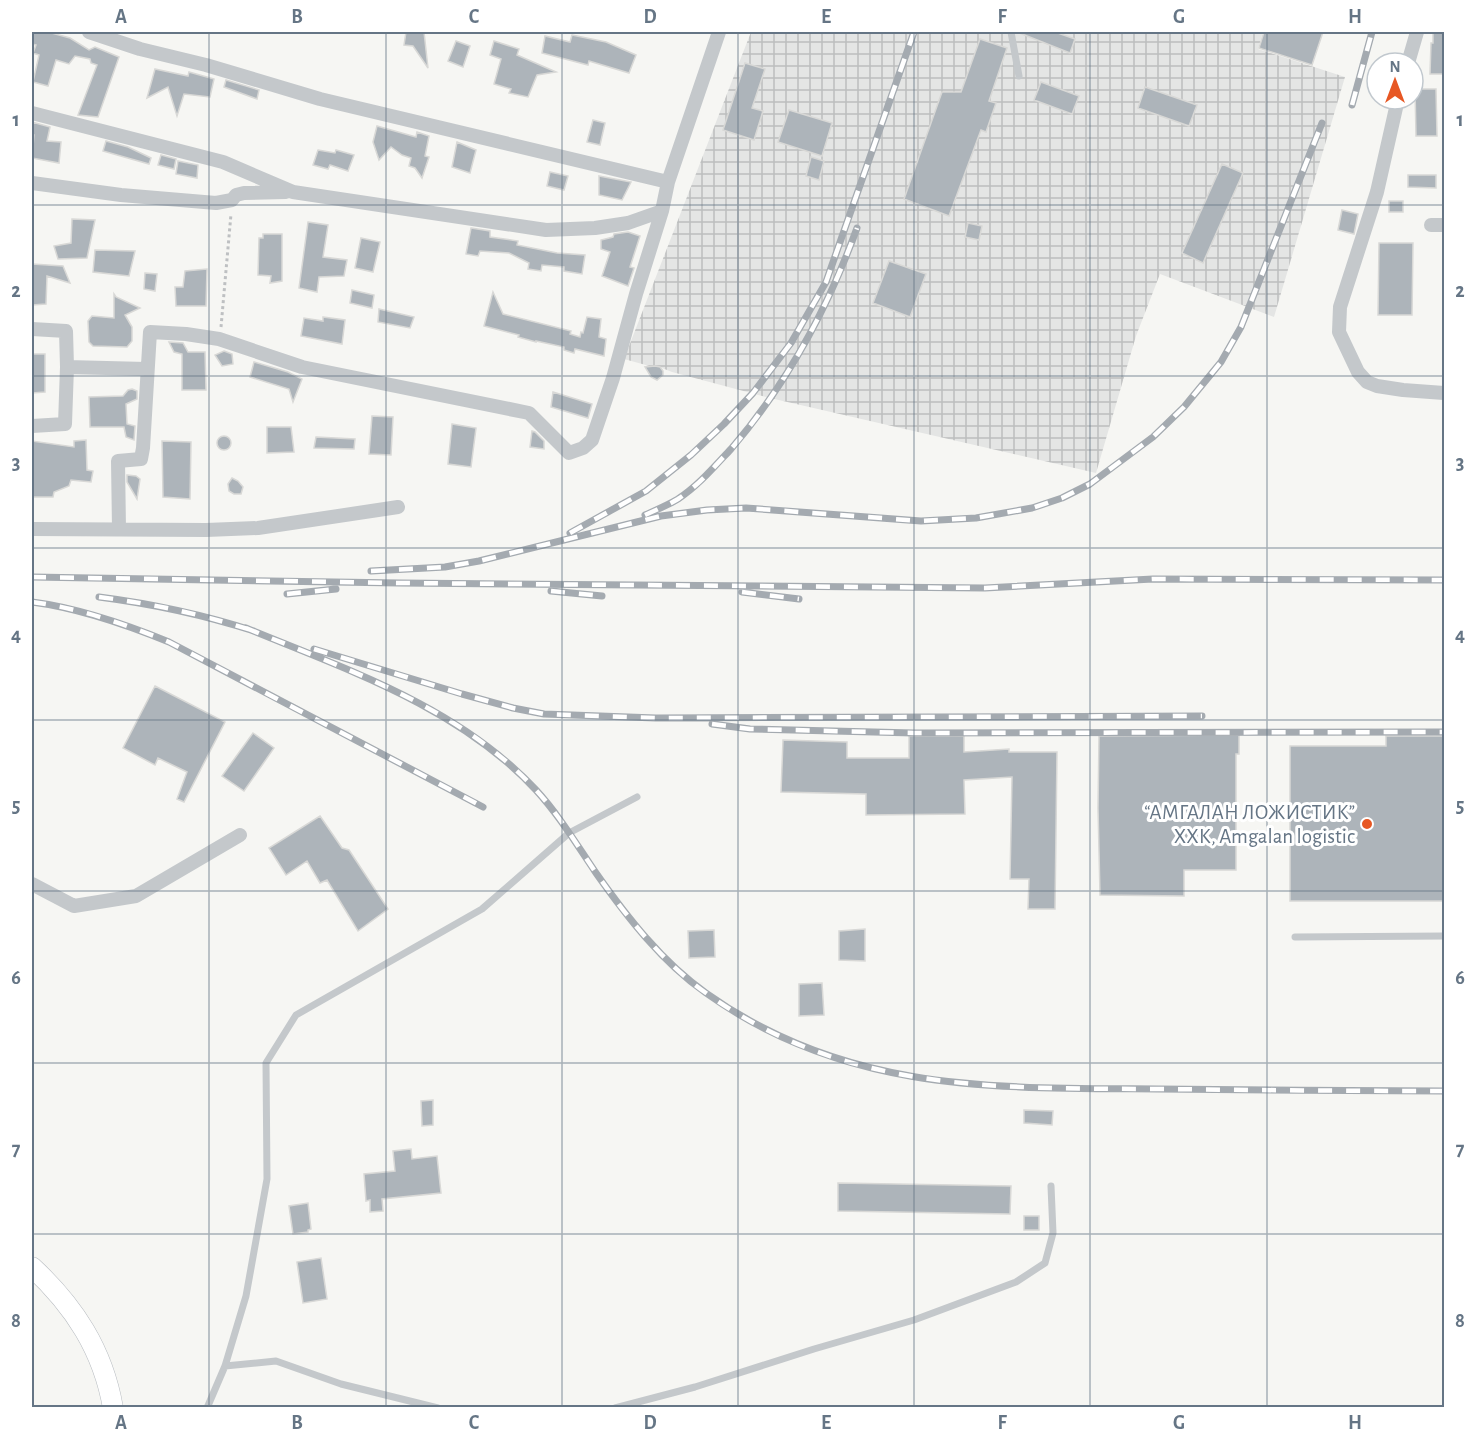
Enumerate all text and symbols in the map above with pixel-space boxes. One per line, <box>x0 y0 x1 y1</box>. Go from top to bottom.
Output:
text: A <box>115 7 127 27</box>
text: B <box>291 7 303 27</box>
text: C <box>469 7 480 27</box>
text: D <box>643 7 657 27</box>
text: E <box>821 7 831 27</box>
text: F <box>997 7 1007 27</box>
text: G <box>1173 7 1185 27</box>
text: H <box>1348 7 1362 27</box>
north arrow <box>1365 51 1425 111</box>
text: N <box>1389 59 1401 75</box>
text: 1 <box>12 110 20 130</box>
text: 1 <box>1456 110 1464 130</box>
text: 2 <box>11 281 21 301</box>
text: 2 <box>1455 281 1465 301</box>
text: 3 <box>12 453 20 473</box>
text: 3 <box>1456 453 1464 473</box>
text: 4 <box>11 625 21 645</box>
text: 4 <box>1455 625 1465 645</box>
text: 5 <box>12 796 20 816</box>
text: 5 <box>1456 796 1464 816</box>
place label: “АМГАЛАН ЛОЖИСТИК” ХХК, Amgalan logistic <box>1144 802 1355 847</box>
marker: “АМГАЛАН ЛОЖИСТИК” ХХК, Amgalan logistic <box>1360 817 1374 831</box>
text: 6 <box>11 968 21 988</box>
text: 6 <box>1455 968 1465 988</box>
text: 7 <box>12 1139 21 1159</box>
text: 7 <box>1456 1139 1465 1159</box>
text: 8 <box>11 1311 21 1331</box>
text: 8 <box>1455 1311 1465 1331</box>
text: A <box>115 1413 127 1433</box>
text: B <box>291 1413 303 1433</box>
text: C <box>469 1413 480 1433</box>
text: D <box>643 1413 657 1433</box>
text: E <box>821 1413 831 1433</box>
text: F <box>997 1413 1007 1433</box>
text: G <box>1173 1413 1185 1433</box>
text: H <box>1348 1413 1362 1433</box>

